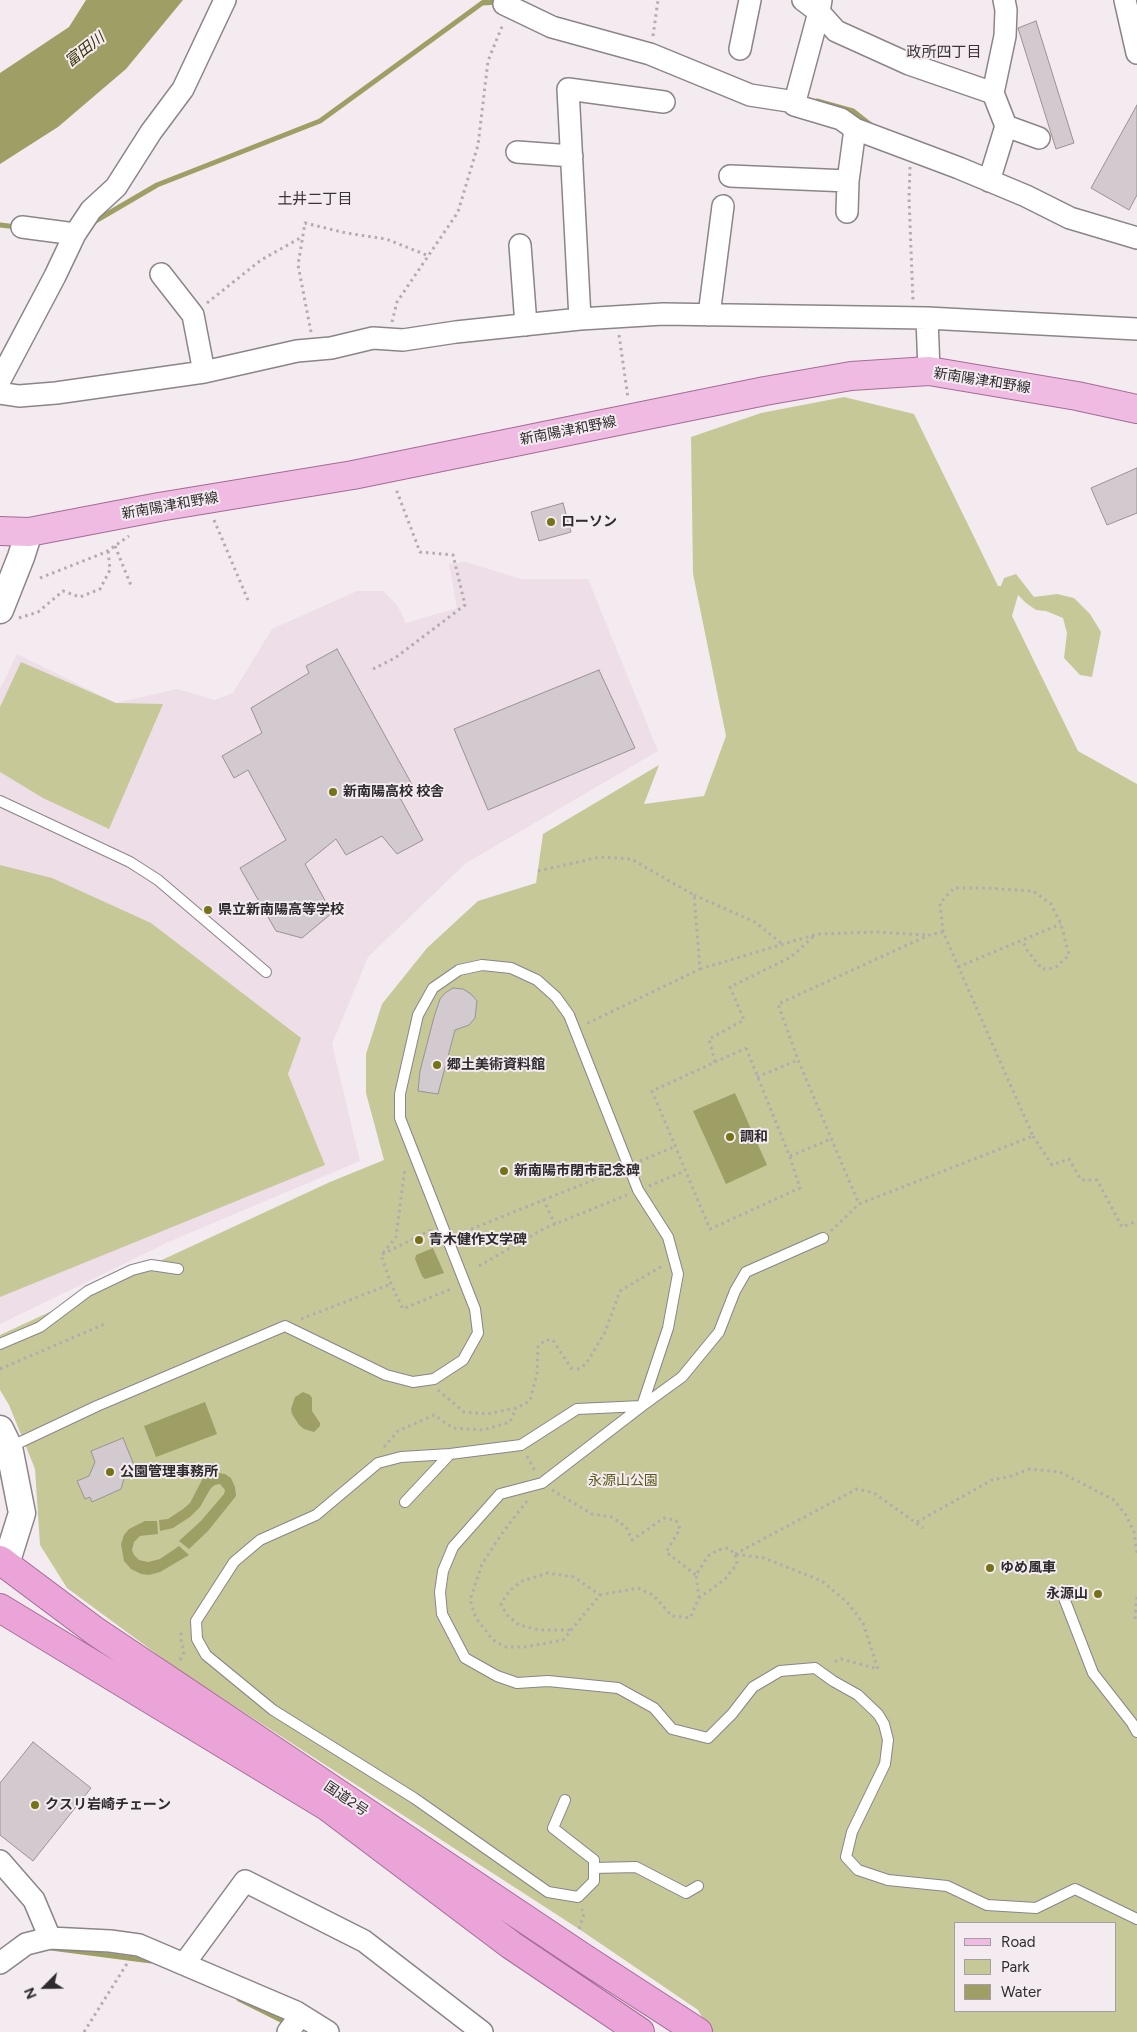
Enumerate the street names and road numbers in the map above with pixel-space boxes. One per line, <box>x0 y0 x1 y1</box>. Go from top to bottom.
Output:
street label: 新南陽津和野線 <box>932 365 1032 397</box>
street label: 新南陽津和野線 <box>518 413 618 449</box>
street label: 新南陽津和野線 <box>120 489 220 523</box>
street label: 国道2号 <box>321 1778 371 1820</box>

